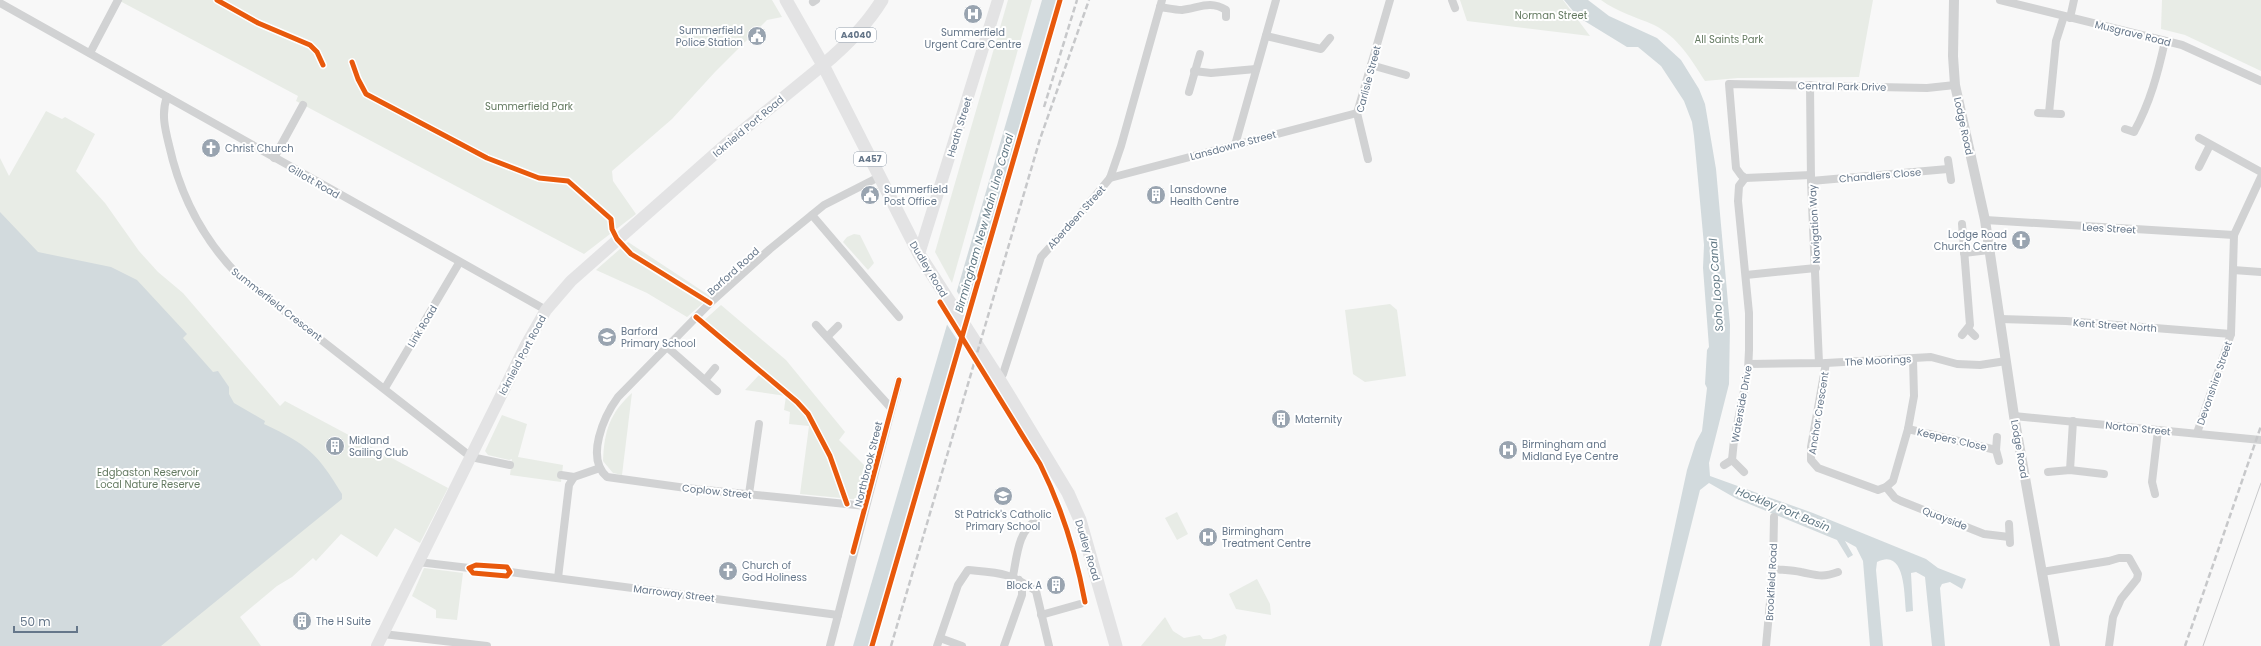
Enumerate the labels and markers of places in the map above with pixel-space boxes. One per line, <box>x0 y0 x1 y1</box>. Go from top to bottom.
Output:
hospital icon: Summerfield Urgent Care Centre <box>962 3 984 25</box>
place label: Summerfield Police Station <box>676 23 743 50</box>
public building icon: Summerfield Police Station <box>746 25 768 47</box>
place label: Summerfield Urgent Care Centre <box>924 25 1022 52</box>
church icon: Christ Church <box>200 137 222 159</box>
place label: Christ Church <box>225 141 294 156</box>
place label: Summerfield Post Office <box>884 182 948 209</box>
place label: Lansdowne Health Centre <box>1170 182 1239 209</box>
public building icon: Summerfield Post Office <box>859 184 881 206</box>
building icon: Lansdowne Health Centre <box>1145 184 1167 206</box>
place label: Lodge Road Church Centre <box>1934 227 2007 254</box>
church icon: Lodge Road Church Centre <box>2010 229 2032 251</box>
place label: Barford Primary School <box>621 324 696 351</box>
school or university icon: Barford Primary School <box>596 326 618 348</box>
building icon: Maternity <box>1270 408 1292 430</box>
place label: Maternity <box>1295 412 1342 427</box>
place label: Midland Sailing Club <box>349 433 408 460</box>
building icon: Midland Sailing Club <box>324 435 346 457</box>
place label: Birmingham and Midland Eye Centre <box>1522 437 1618 464</box>
hospital icon: Birmingham and Midland Eye Centre <box>1497 439 1519 461</box>
school or university icon: St Patrick's Catholic Primary School <box>992 485 1014 507</box>
place label: St Patrick's Catholic Primary School <box>954 507 1052 534</box>
place label: Birmingham Treatment Centre <box>1222 524 1311 551</box>
hospital icon: Birmingham Treatment Centre <box>1197 526 1219 548</box>
place label: Church of God Holiness <box>742 558 807 585</box>
church icon: Church of God Holiness <box>717 560 739 582</box>
building icon: Block A <box>1045 574 1067 596</box>
place label: Block A <box>1006 578 1042 593</box>
building icon: The H Suite <box>291 610 313 632</box>
place label: The H Suite <box>316 614 371 629</box>

